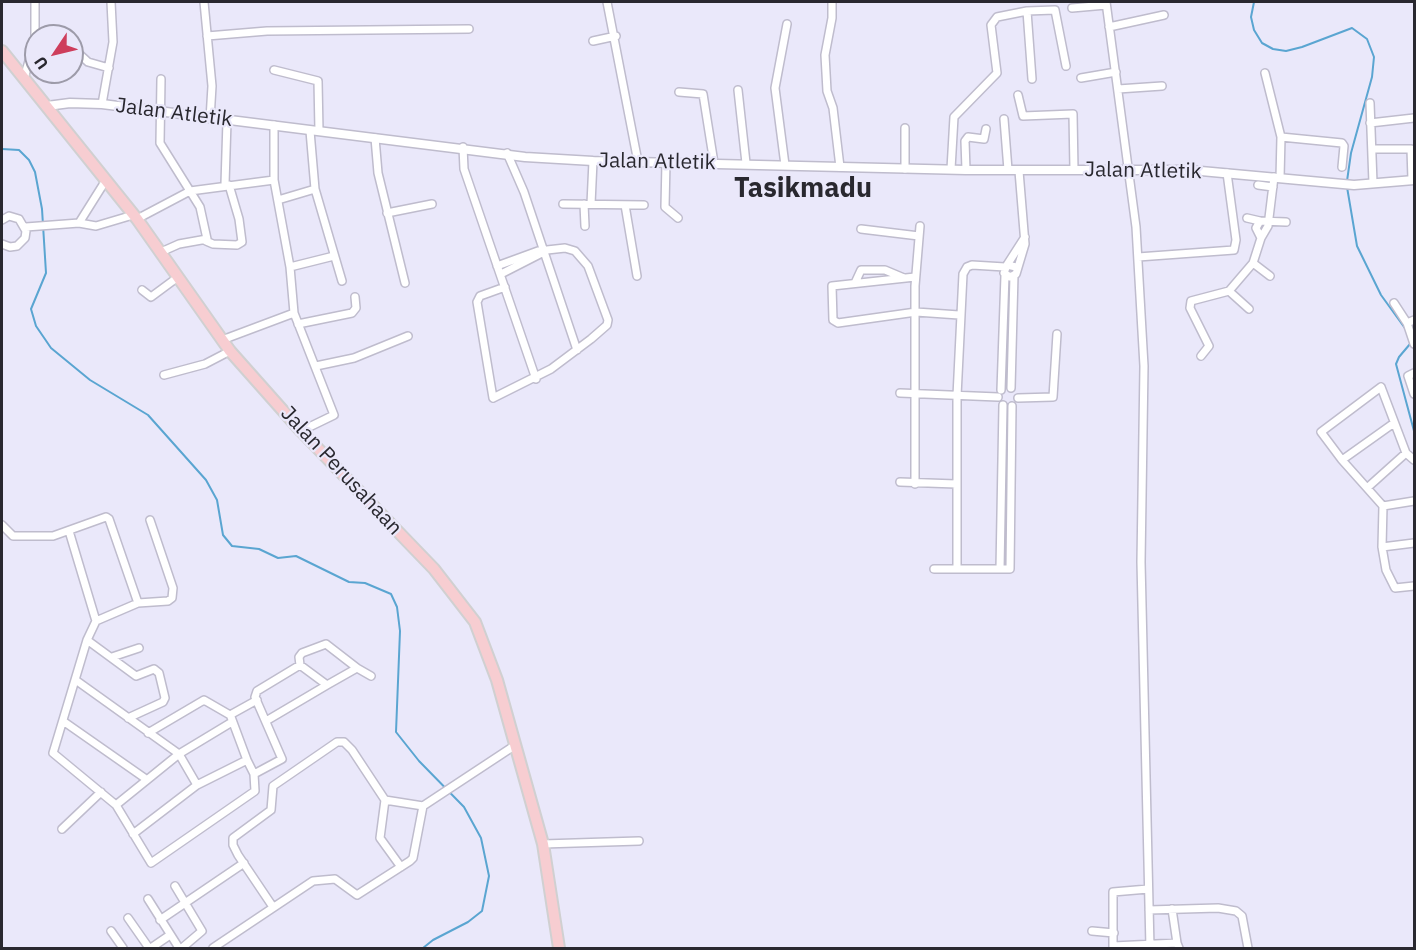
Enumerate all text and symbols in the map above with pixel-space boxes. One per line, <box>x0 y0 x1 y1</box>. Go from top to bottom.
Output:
north arrow <box>24 24 84 84</box>
text: U <box>30 53 52 73</box>
street label: Jalan Atletik <box>114 93 234 133</box>
street label: Jalan Atletik <box>598 148 716 176</box>
street label: Jalan Atletik <box>1084 157 1202 185</box>
district label: Tasikmadu <box>734 173 872 205</box>
street label: Jalan Perusahaan <box>275 401 407 541</box>

